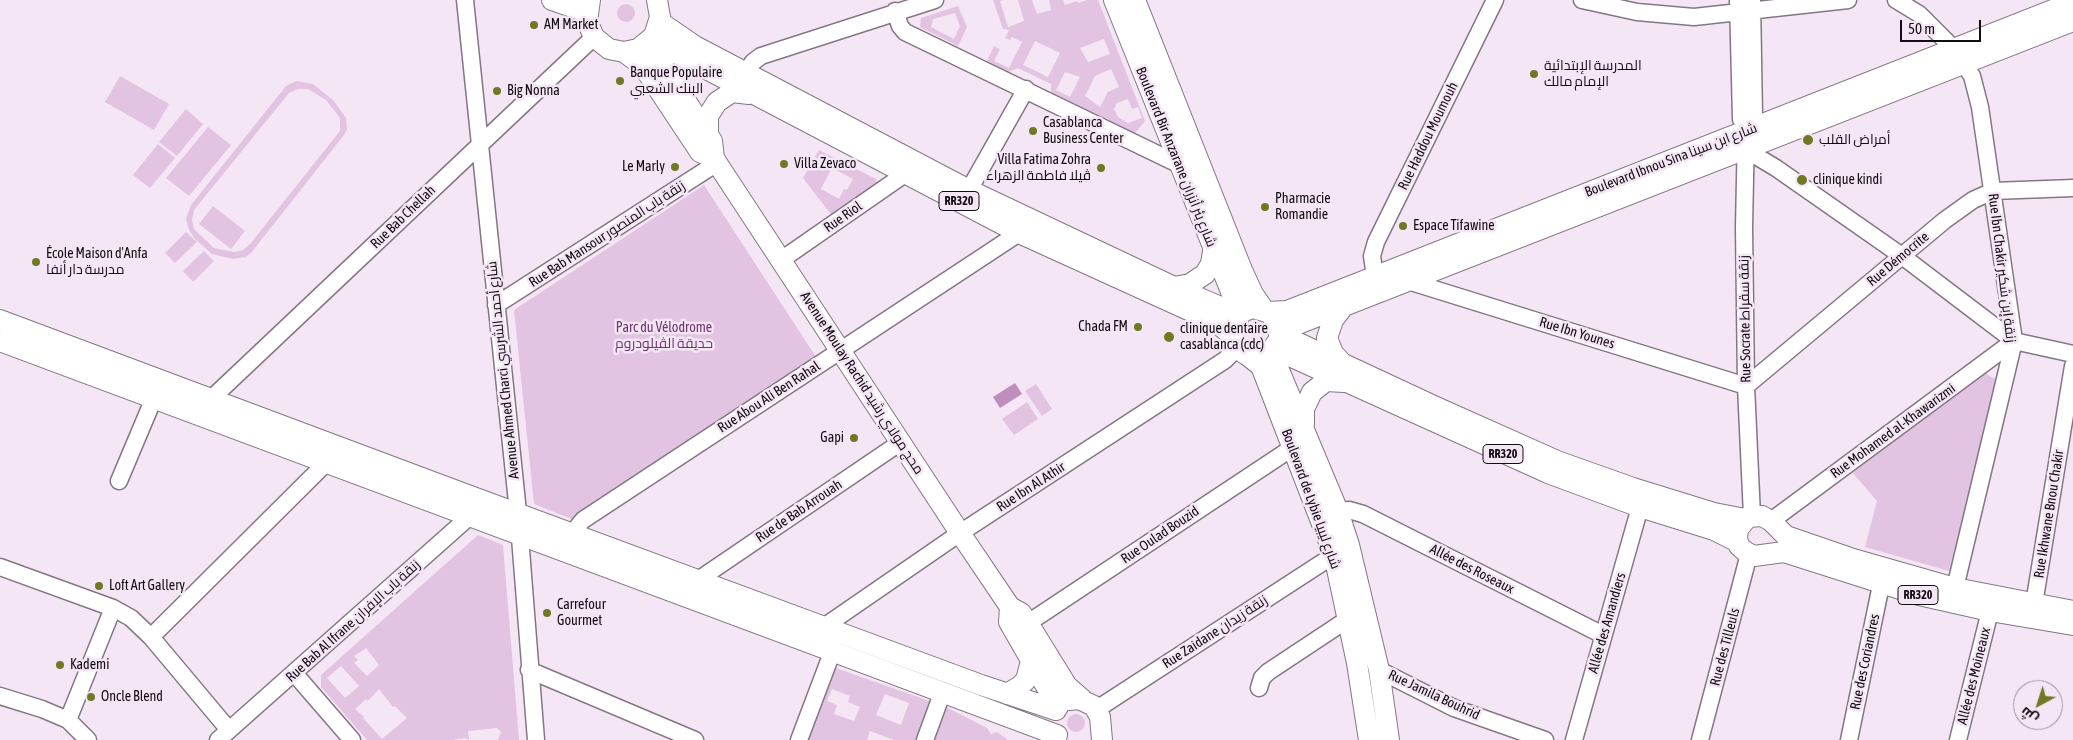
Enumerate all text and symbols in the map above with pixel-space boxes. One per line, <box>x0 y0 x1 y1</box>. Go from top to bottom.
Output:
scale bar <box>1903 10 1984 42</box>
place label: AM Market <box>544 17 598 33</box>
marker: AM Market <box>528 19 540 31</box>
text: 50 m <box>1908 20 1935 37</box>
place label: المدرسة الإبتدائية الإمام مالك <box>1544 58 1642 90</box>
place label: Banque Populaire البنك الشعبي <box>630 65 722 98</box>
street label: Boulevard Bir Anzarane شارع بئر أنزران <box>1132 65 1220 249</box>
marker: المدرسة الإبتدائية الإمام مالك <box>1528 68 1540 80</box>
marker: Banque Populaire البنك الشعبي <box>614 75 626 87</box>
street label: Rue Haddou Moumouh <box>1395 79 1461 193</box>
place label: Big Nonna <box>507 83 560 99</box>
marker: Big Nonna <box>491 85 503 97</box>
place label: Casablanca Business Center <box>1043 115 1123 148</box>
street label: Boulevard Ibnou Sina شارع ابن سينا <box>1582 119 1760 201</box>
marker: Casablanca Business Center <box>1027 125 1039 137</box>
place label: أمراض القلب <box>1819 132 1891 148</box>
marker: أمراض القلب <box>1801 133 1815 147</box>
place label: Villa Fatima Zohra ڤيلا فاطمة الزهراء <box>986 152 1091 184</box>
place label: Villa Zevaco <box>794 156 856 172</box>
marker: Villa Zevaco <box>778 158 790 170</box>
place label: Le Marly <box>622 159 665 175</box>
marker: Le Marly <box>669 161 681 173</box>
marker: Villa Fatima Zohra ڤيلا فاطمة الزهراء <box>1095 162 1107 174</box>
place label: clinique kindi <box>1813 172 1882 188</box>
marker: clinique kindi <box>1795 173 1809 187</box>
street label: Rue Bab Mansour زنقة باب المنصور <box>526 177 688 291</box>
street label: Rue Bab Chellah <box>367 182 439 252</box>
place label: Pharmacie Romandie <box>1275 191 1331 223</box>
road number: RR320 <box>939 192 979 210</box>
street label: Rue Ibn Chakir زنقة إبن شكير <box>1985 192 2019 344</box>
street label: Rue Riol <box>821 198 865 236</box>
marker: Pharmacie Romandie <box>1259 201 1271 213</box>
place label: Espace Tifawine <box>1413 218 1495 234</box>
marker: Espace Tifawine <box>1397 220 1409 232</box>
street label: Rue Démocrite <box>1864 228 1932 290</box>
place label: École Maison d'Anfa مدرسة دار أنفا <box>46 246 148 278</box>
street label: Rue Socrate زنقة سقراط <box>1735 255 1755 383</box>
marker: École Maison d'Anfa مدرسة دار أنفا <box>30 256 42 268</box>
street label: Avenue Ahmed Charci شارع أحمد الشرسي <box>483 260 523 480</box>
street label: Avenue Moulay Rachid محج مولاي رشيد <box>797 289 927 477</box>
street label: Rue Ibn Younes <box>1537 314 1617 352</box>
place label: Chada FM <box>1078 319 1128 335</box>
park label: Parc du Vélodrome حديقة الڤيلودروم <box>615 320 713 352</box>
marker: Chada FM <box>1132 321 1144 333</box>
place label: clinique dentaire casablanca (cdc) <box>1180 321 1268 354</box>
marker: clinique dentaire casablanca (cdc) <box>1162 330 1176 344</box>
street label: Rue Abou Ali Ben Rahal <box>715 358 823 436</box>
street label: Rue Mohamed al-Khawarizmi <box>1827 380 1959 482</box>
street label: Boulevard de Lybie شارع ليبيا <box>1278 427 1344 571</box>
place label: Gapi <box>820 430 844 446</box>
marker: Gapi <box>848 432 860 444</box>
road number: RR320 <box>1483 444 1523 464</box>
street label: Rue Ikhwane Bnou Chakir <box>2031 449 2067 579</box>
street label: Rue Ibn Al Athir <box>994 459 1068 515</box>
street label: Rue de Bab Arrouah <box>753 476 845 546</box>
street label: Rue Oulad Bouzid <box>1118 503 1202 567</box>
street label: Allée des Roseaux <box>1427 541 1517 597</box>
street label: Rue Bab Al Ifrane زنقة باب الإفران <box>282 556 424 686</box>
street label: Allée des Amandiers <box>1585 571 1629 675</box>
place label: Loft Art Gallery <box>109 578 185 594</box>
marker: Loft Art Gallery <box>93 580 105 592</box>
road number: RR320 <box>1898 586 1938 604</box>
street label: Rue Zaidane زنقة زيدان <box>1159 592 1271 672</box>
place label: Carrefour Gourmet <box>557 597 606 630</box>
street label: Rue des Tilleuls <box>1707 606 1743 688</box>
marker: Carrefour Gourmet <box>541 607 553 619</box>
street label: Rue des Coriandres <box>1847 613 1883 711</box>
street label: Allée des Moineaux <box>1954 626 1994 726</box>
place label: Kademi <box>70 657 109 673</box>
marker: Kademi <box>54 659 66 671</box>
street label: Rue Jamila Bouhrid <box>1385 666 1483 724</box>
north arrow <box>2013 680 2063 730</box>
place label: Oncle Blend <box>101 689 163 705</box>
marker: Oncle Blend <box>85 691 97 703</box>
text: ش <box>2017 704 2041 728</box>

